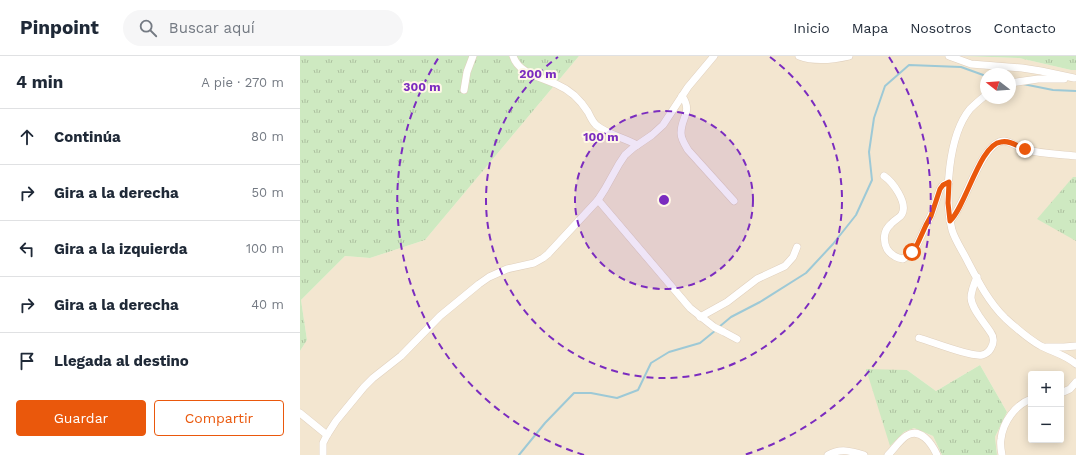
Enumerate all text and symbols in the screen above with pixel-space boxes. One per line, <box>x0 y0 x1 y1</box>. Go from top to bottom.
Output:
search box <box>123 10 403 46</box>
text: Pinpoint <box>20 16 99 39</box>
icon: search <box>137 17 159 39</box>
text: Buscar aquí <box>169 19 255 37</box>
text: Inicio <box>793 20 830 36</box>
text: Mapa <box>852 20 888 36</box>
text: Nosotros <box>910 20 972 36</box>
text: Contacto <box>994 20 1056 36</box>
text: 200 m <box>519 67 557 81</box>
north arrow <box>980 68 1016 104</box>
text: 4 min <box>16 72 63 92</box>
text: A pie · 270 m <box>201 75 284 90</box>
text: 300 m <box>403 80 441 94</box>
icon: ahead <box>16 126 38 148</box>
text: Continúa <box>54 128 121 146</box>
text: 80 m <box>251 129 284 144</box>
text: 100 m <box>583 130 619 144</box>
route end <box>1016 140 1034 158</box>
icon: right <box>16 182 38 204</box>
text: Gira a la derecha <box>54 184 179 202</box>
text: 50 m <box>252 185 284 200</box>
centre of rings <box>657 193 671 207</box>
icon: left <box>16 238 38 260</box>
text: Gira a la izquierda <box>54 240 187 258</box>
text: 100 m <box>246 241 284 256</box>
route start <box>903 243 921 261</box>
icon: right <box>16 294 38 316</box>
text: Gira a la derecha <box>54 296 179 314</box>
text: 40 m <box>251 297 284 312</box>
icon: arrive <box>16 350 38 372</box>
text: Llegada al destino <box>54 352 189 370</box>
map controls <box>1028 371 1064 443</box>
button: + <box>1028 371 1064 407</box>
button: Guardar <box>16 400 146 436</box>
button: Compartir <box>154 400 284 436</box>
button: − <box>1028 407 1064 443</box>

